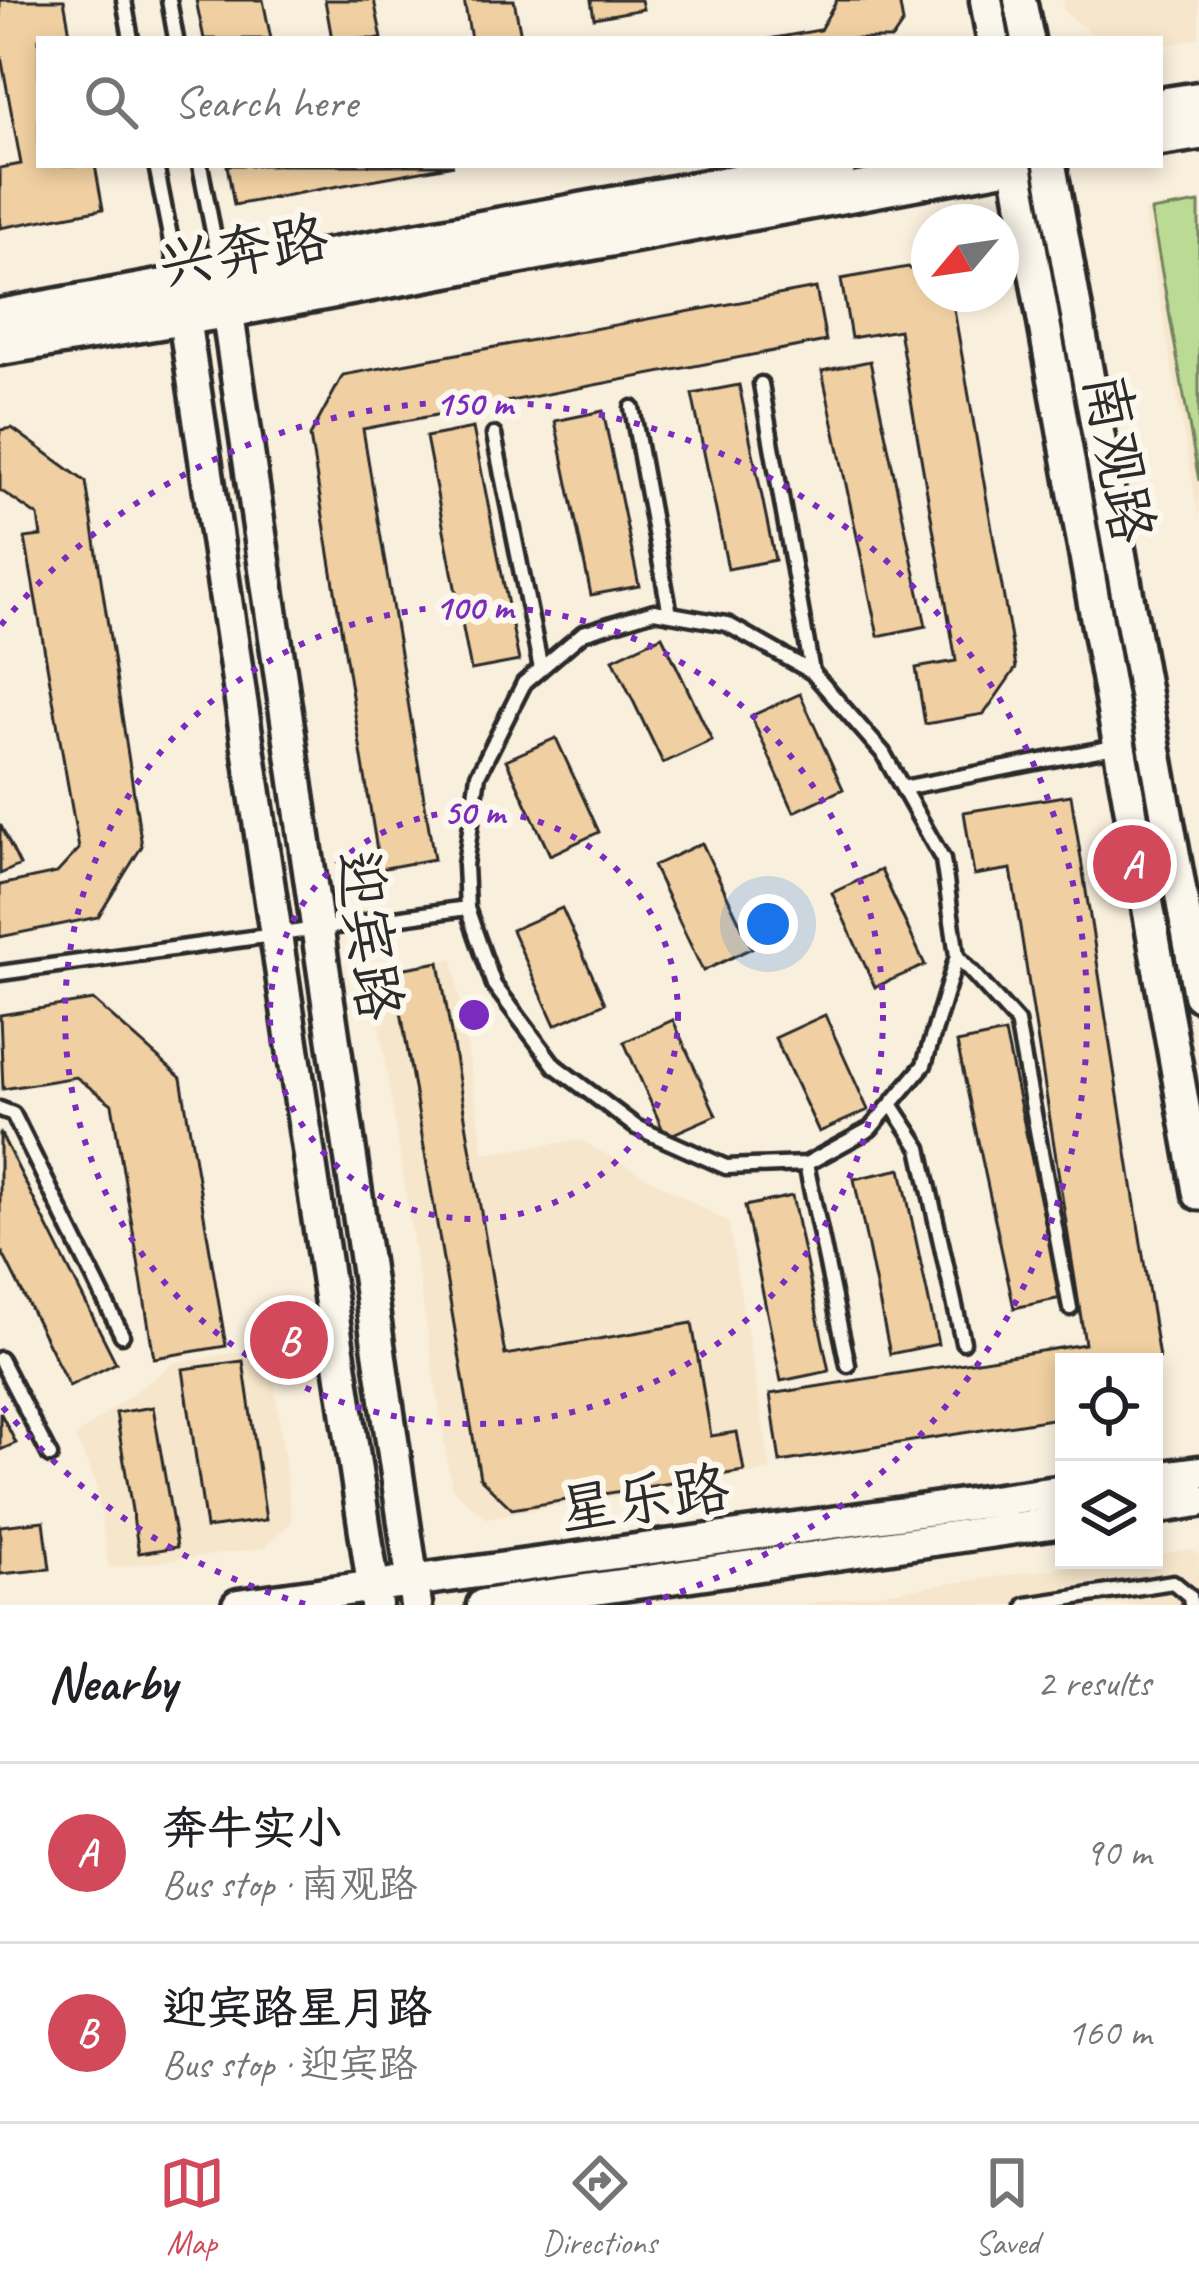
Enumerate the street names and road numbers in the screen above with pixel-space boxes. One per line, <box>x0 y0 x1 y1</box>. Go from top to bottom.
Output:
street label: 兴奔路 <box>153 201 334 301</box>
street label: 南观路 <box>1069 368 1169 549</box>
street label: 迎宾路 <box>321 845 417 1025</box>
street label: 星乐路 <box>554 1451 734 1547</box>

